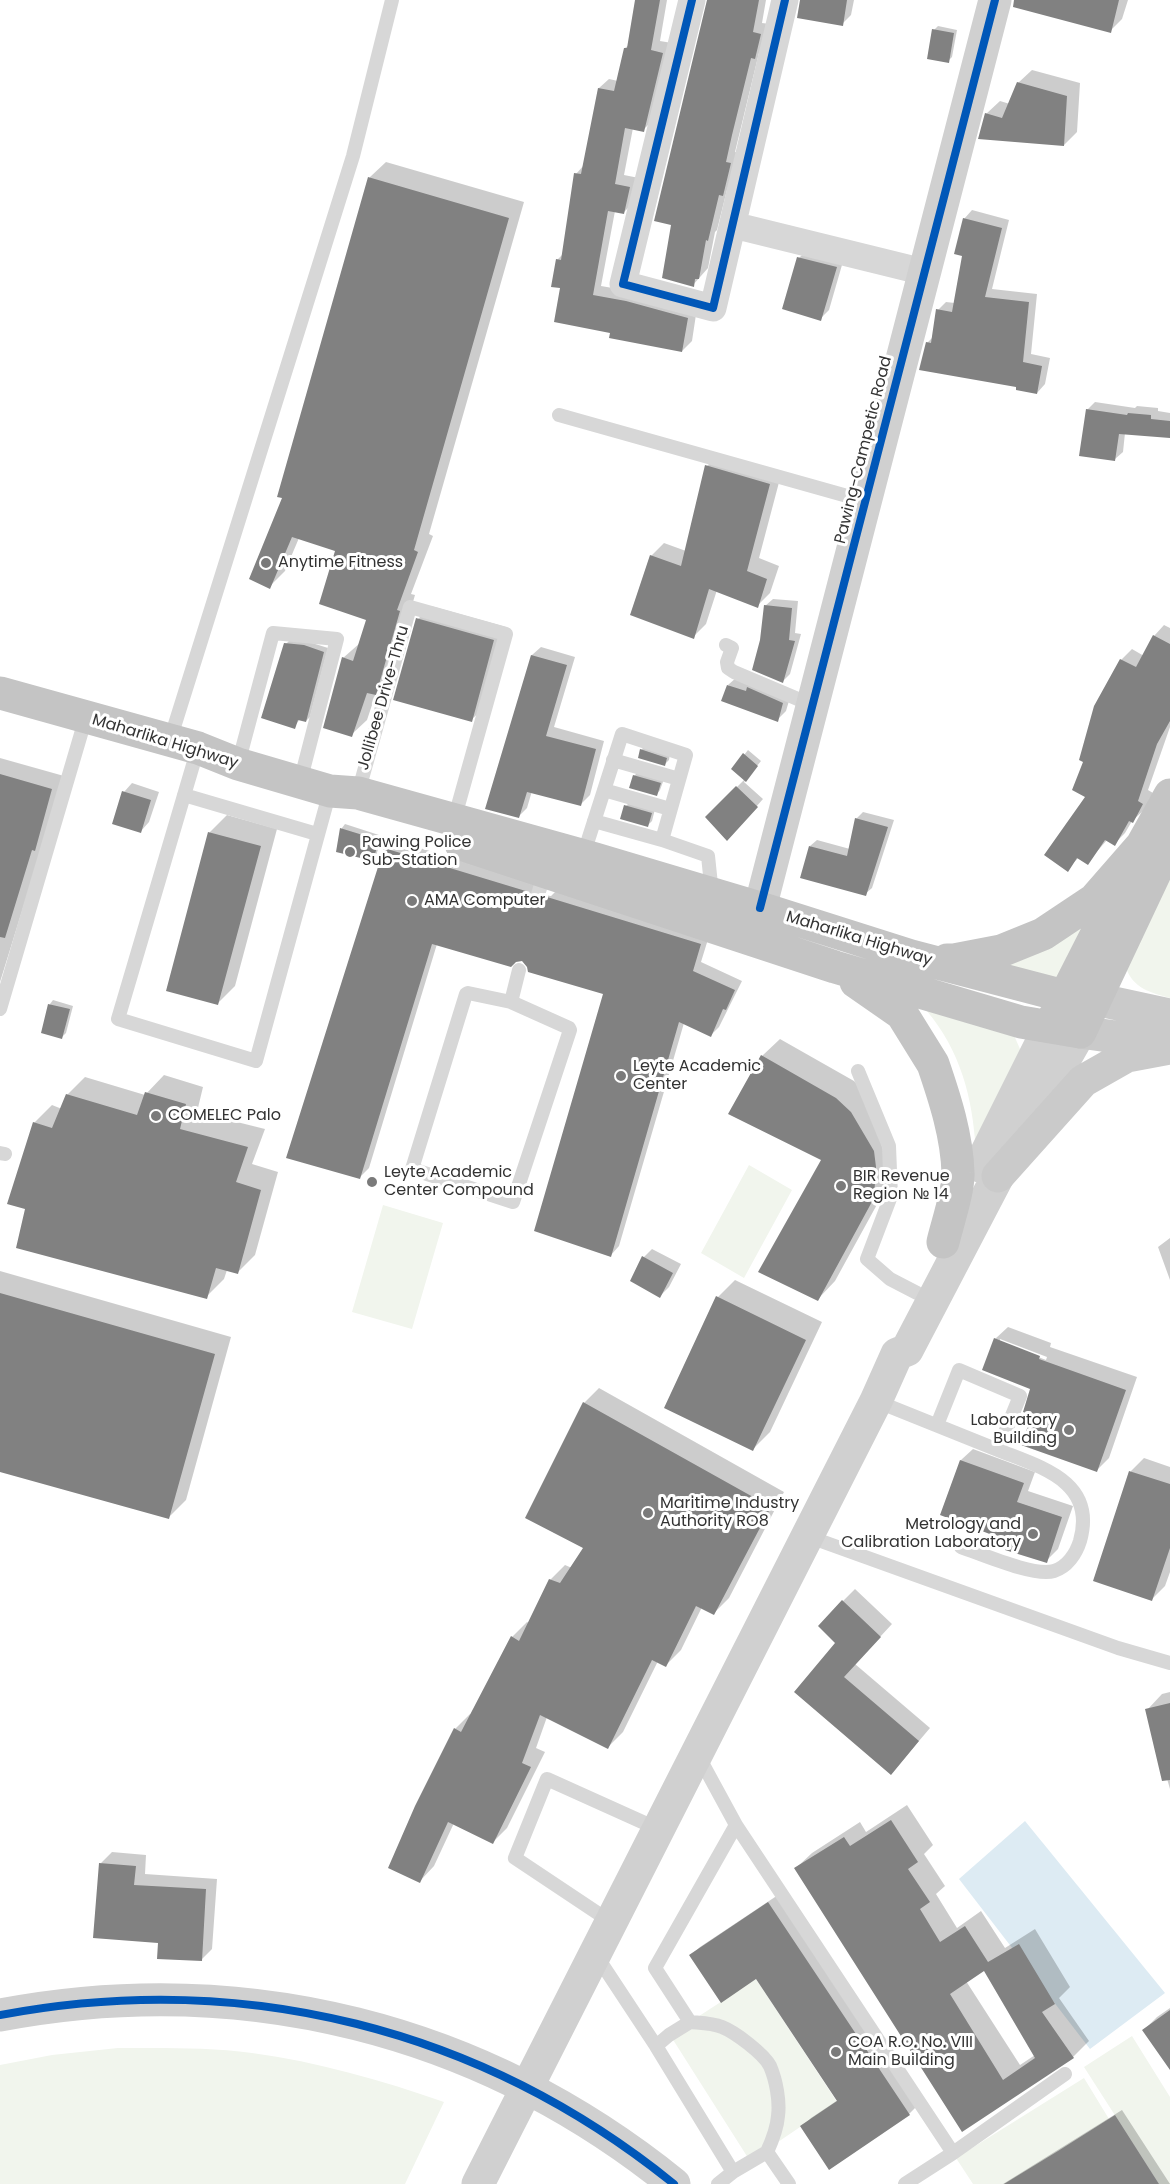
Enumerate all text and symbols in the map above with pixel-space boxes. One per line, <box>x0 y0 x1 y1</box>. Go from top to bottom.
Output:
street label: Pawing-Campetic Road <box>831 354 897 546</box>
place label: Anytime Fitness <box>278 553 403 573</box>
marker: Anytime Fitness <box>259 556 273 570</box>
street label: Jollibee Drive-Thru <box>354 624 414 772</box>
street label: Maharlika Highway <box>90 711 240 773</box>
place label: Pawing Police Sub-Station <box>362 833 471 871</box>
marker: Pawing Police Sub-Station <box>343 845 357 859</box>
place label: AMA Computer <box>424 891 545 911</box>
marker: AMA Computer <box>405 894 419 908</box>
street label: Maharlika Highway <box>784 908 934 970</box>
place label: Leyte Academic Center <box>633 1057 761 1095</box>
marker: Leyte Academic Center <box>614 1069 628 1083</box>
place label: COMELEC Palo <box>168 1106 281 1126</box>
marker: COMELEC Palo <box>149 1109 163 1123</box>
place label: Leyte Academic Center Compound <box>384 1163 534 1201</box>
place label: BIR Revenue Region № 14 <box>853 1167 950 1205</box>
marker: Leyte Academic Center Compound <box>365 1175 379 1189</box>
marker: BIR Revenue Region № 14 <box>834 1179 848 1193</box>
place label: Laboratory Building <box>970 1411 1057 1449</box>
marker: Laboratory Building <box>1062 1423 1076 1437</box>
place label: Maritime Industry Authority RO8 <box>660 1494 799 1532</box>
marker: Maritime Industry Authority RO8 <box>641 1506 655 1520</box>
place label: Metrology and Calibration Laboratory <box>841 1515 1021 1553</box>
marker: Metrology and Calibration Laboratory <box>1026 1527 1040 1541</box>
place label: COA R.O. No. VIII Main Building <box>848 2033 973 2071</box>
marker: COA R.O. No. VIII Main Building <box>829 2045 843 2059</box>

